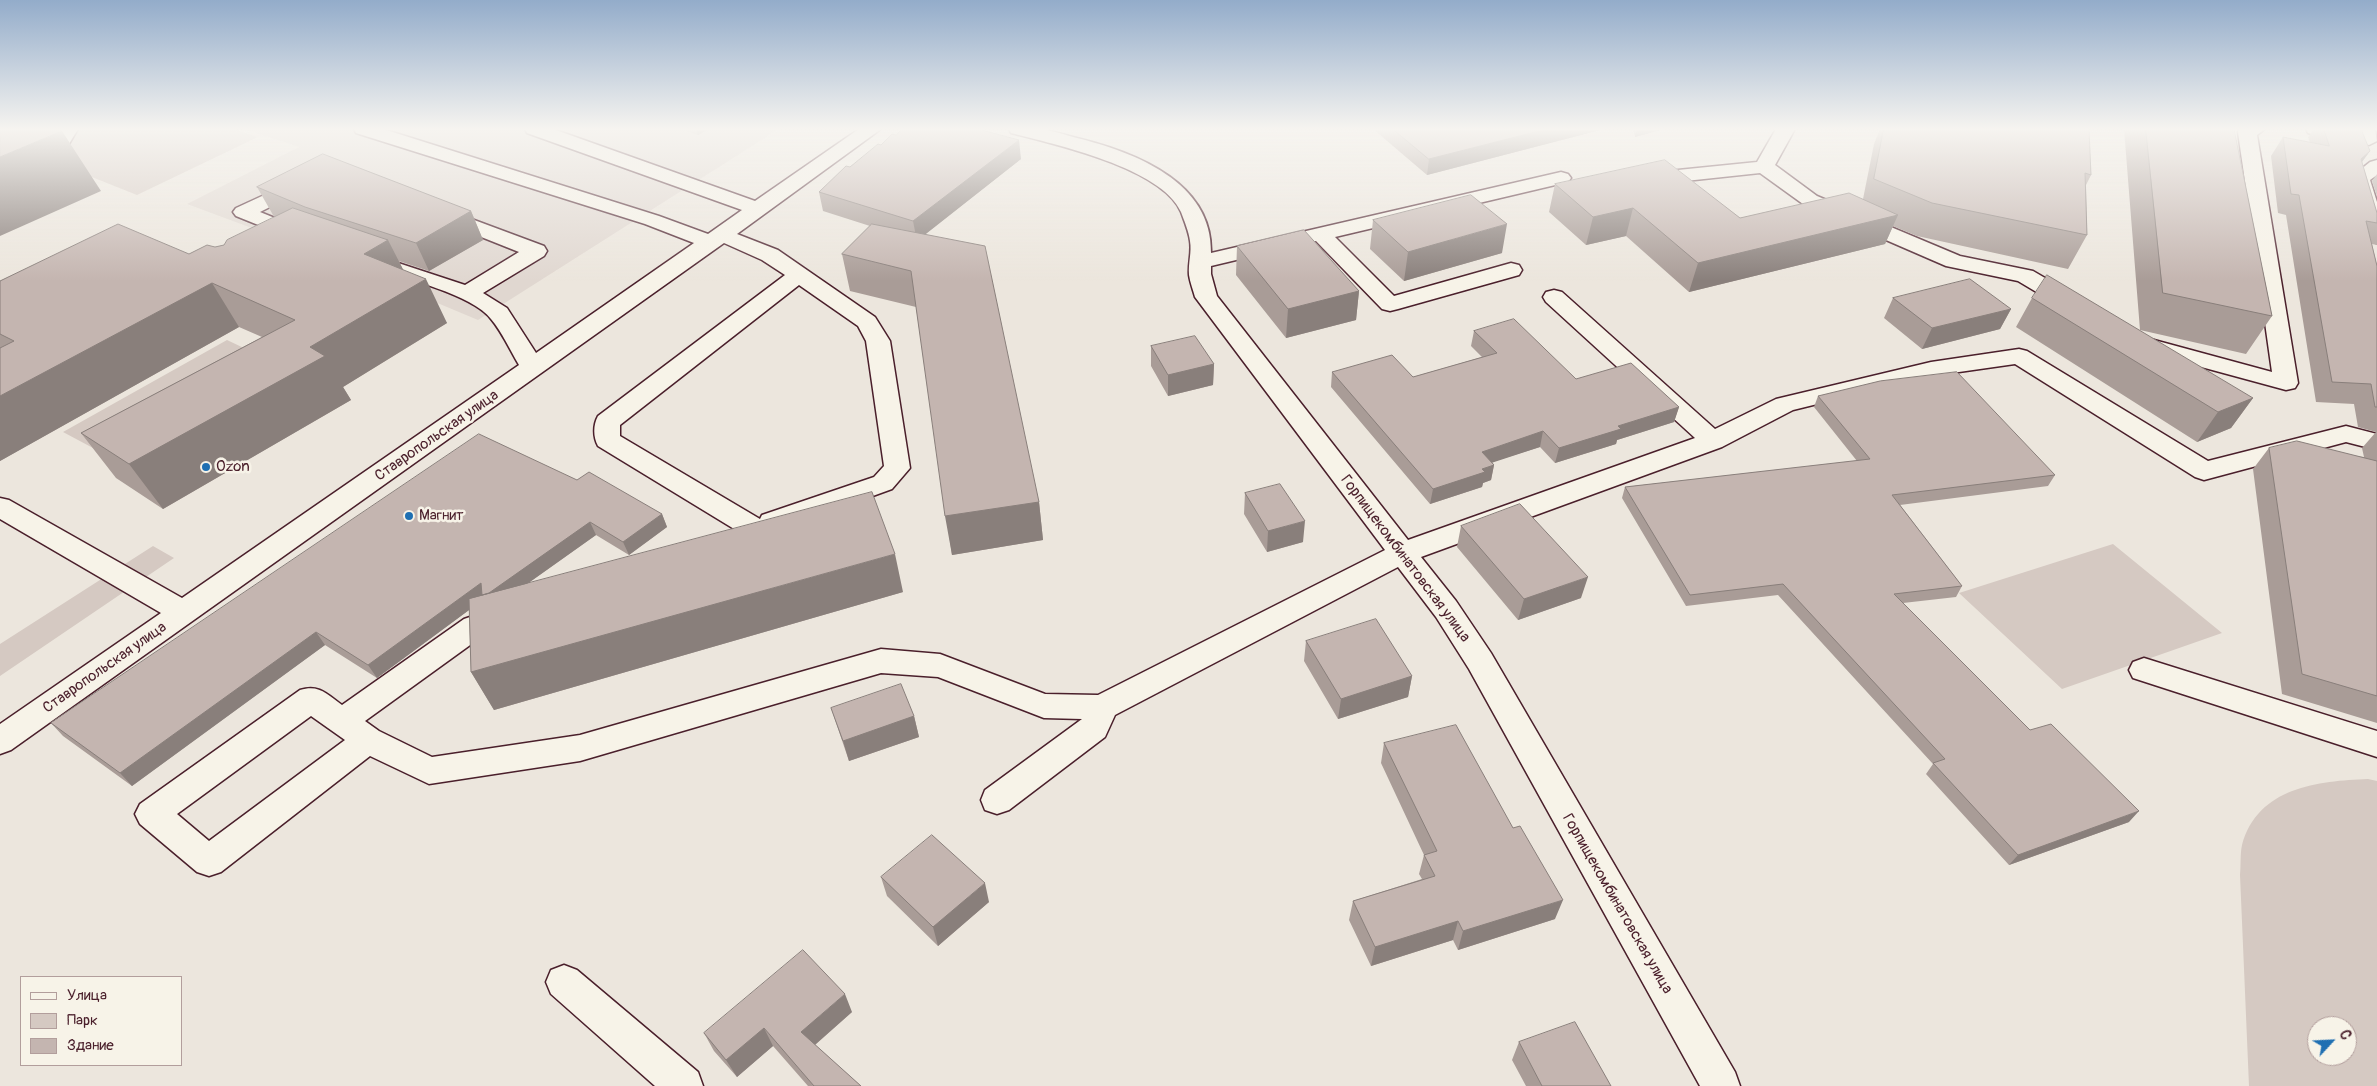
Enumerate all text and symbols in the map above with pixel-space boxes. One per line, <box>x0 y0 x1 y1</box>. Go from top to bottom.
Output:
street label: Ставропольская улица <box>372 387 502 485</box>
place label: Ozon <box>216 458 250 476</box>
marker: Ozon <box>200 461 212 473</box>
street label: Горпищекомбинатовская улица <box>1336 472 1474 646</box>
place label: Магнит <box>419 507 464 525</box>
marker: Магнит <box>403 510 415 522</box>
street label: Ставропольская улица <box>40 619 170 717</box>
street label: Горпищекомбинатовская улица <box>1558 811 1676 997</box>
legend <box>20 976 182 1066</box>
text: Улица <box>67 986 107 1005</box>
text: Парк <box>67 1011 98 1030</box>
north arrow <box>2307 1016 2357 1066</box>
text: С <box>2336 1027 2355 1042</box>
text: Здание <box>67 1036 114 1055</box>

